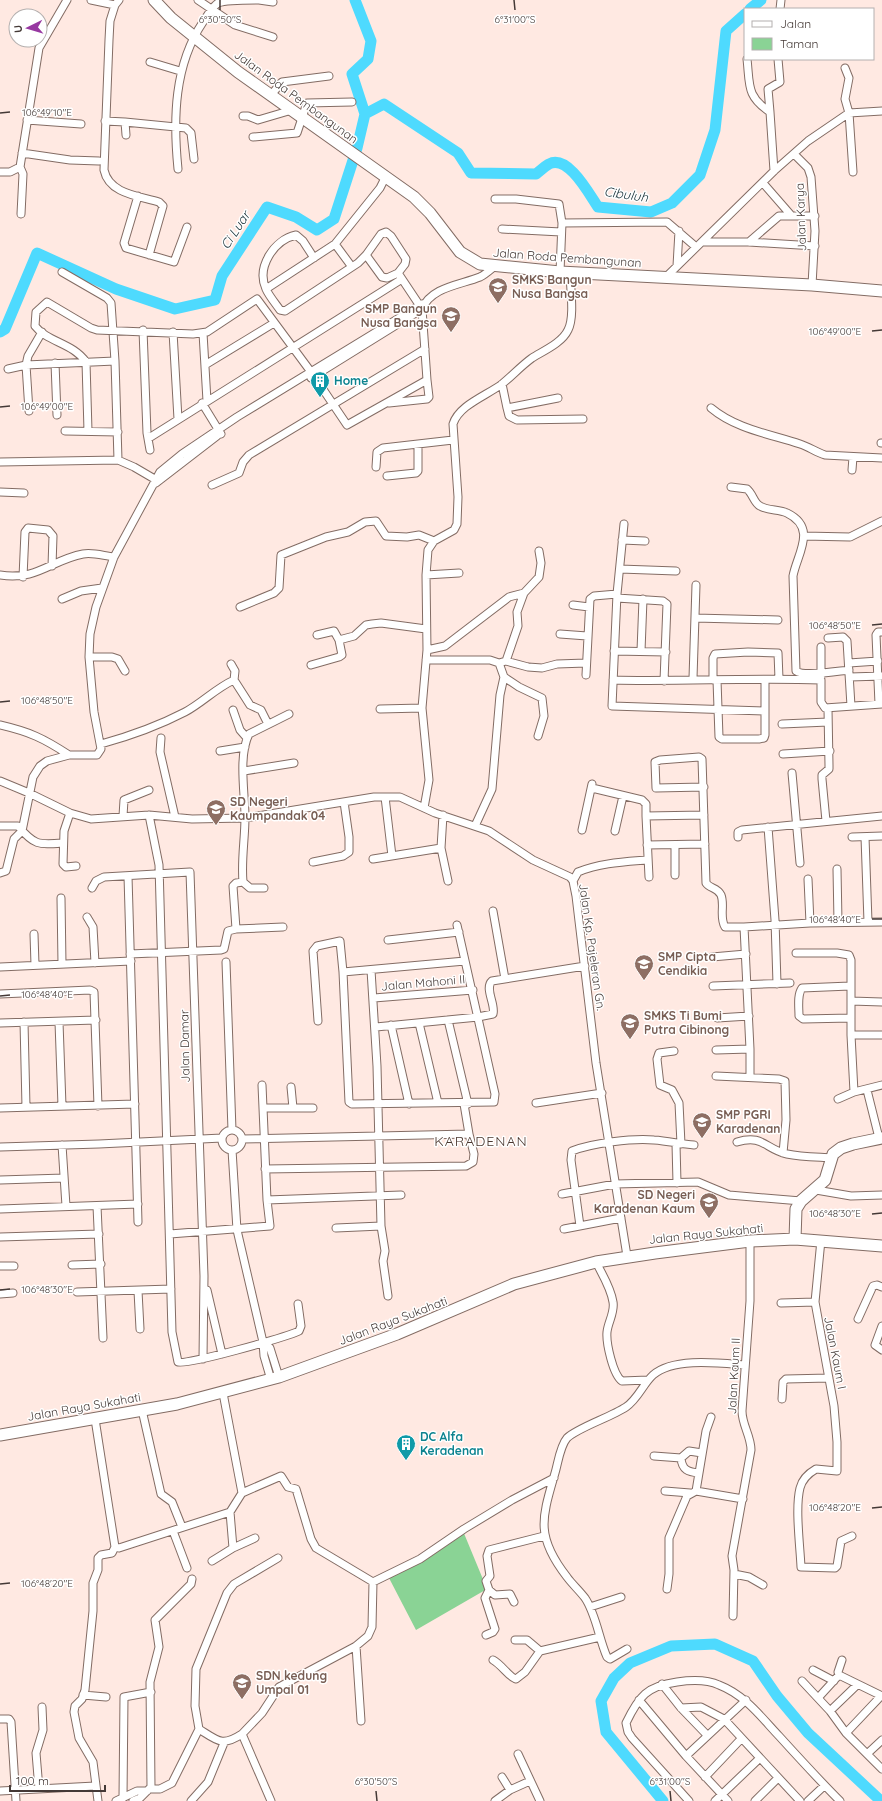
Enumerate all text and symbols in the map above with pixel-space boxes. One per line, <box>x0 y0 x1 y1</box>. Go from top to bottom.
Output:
north arrow <box>8 8 48 48</box>
legend <box>744 8 874 60</box>
text: 6°30'50"S <box>199 13 242 26</box>
text: 6°31'00"S <box>495 13 536 26</box>
text: Jalan <box>780 16 811 31</box>
text: U <box>11 24 25 33</box>
text: Taman <box>780 36 818 51</box>
street label: Jalan Roda Pembangunan <box>232 47 361 146</box>
text: 106°49'10"E <box>22 106 72 119</box>
water label: Cibuluh <box>603 183 650 205</box>
street label: Jalan Karya <box>792 183 809 251</box>
water label: Ci Luar <box>217 206 254 252</box>
street label: Jalan Roda Pembangunan <box>492 245 642 270</box>
place label: SMKS Bangun Nusa Bangsa <box>512 272 592 301</box>
school or university icon: SMKS Bangun Nusa Bangsa <box>487 276 509 304</box>
place label: SMP Bangun Nusa Bangsa <box>361 301 437 330</box>
school or university icon: SMP Bangun Nusa Bangsa <box>440 305 462 333</box>
text: 106°49'00"E <box>809 325 861 338</box>
building icon: Home <box>309 370 331 398</box>
place label: Home <box>334 373 368 388</box>
text: 106°49'00"E <box>21 400 73 413</box>
text: 106°48'50"E <box>809 619 861 632</box>
text: 106°48'50"E <box>21 694 73 707</box>
place label: SD Negeri Kaumpandak 04 <box>230 794 325 823</box>
school or university icon: SD Negeri Kaumpandak 04 <box>205 798 227 826</box>
street label: Jalan Kp. Pajeleran Gn. <box>576 882 609 1012</box>
text: 106°48'40"E <box>809 913 861 926</box>
place label: SMP Cipta Cendikia <box>658 949 716 978</box>
school or university icon: SMP Cipta Cendikia <box>633 953 655 981</box>
street label: Jalan Mahoni II <box>380 971 466 994</box>
text: 106°48'40"E <box>21 988 73 1001</box>
place label: SMKS Ti Bumi Putra Cibinong <box>644 1008 729 1037</box>
street label: Jalan Damar <box>176 1009 193 1083</box>
school or university icon: SMKS Ti Bumi Putra Cibinong <box>619 1012 641 1040</box>
place label: SMP PGRI Karadenan <box>716 1107 780 1136</box>
school or university icon: SMP PGRI Karadenan <box>691 1111 713 1139</box>
district label: KARADENAN <box>434 1132 528 1150</box>
place label: SD Negeri Karadenan Kaum <box>594 1187 695 1216</box>
school or university icon: SD Negeri Karadenan Kaum <box>698 1191 720 1219</box>
text: 106°48'30"E <box>809 1207 861 1220</box>
street label: Jalan Raya Sukahati <box>648 1220 764 1247</box>
text: 106°48'30"E <box>21 1283 73 1296</box>
street label: Jalan Raya Sukahati <box>336 1293 449 1348</box>
street label: Jalan Kaum I <box>821 1315 850 1391</box>
street label: Jalan Kaum II <box>724 1337 743 1415</box>
street label: Jalan Raya Sukahati <box>26 1389 142 1424</box>
place label: DC Alfa Keradenan <box>420 1429 484 1458</box>
building icon: DC Alfa Keradenan <box>395 1433 417 1461</box>
text: 106°48'20"E <box>809 1501 861 1514</box>
text: 106°48'20"E <box>21 1577 73 1590</box>
place label: SDN kedung Umpal 01 <box>256 1668 327 1697</box>
school or university icon: SDN kedung Umpal 01 <box>231 1672 253 1700</box>
scale bar <box>10 1767 105 1793</box>
text: 100 m <box>16 1773 49 1788</box>
text: 6°30'50"S <box>355 1775 398 1788</box>
text: 6°31'00"S <box>650 1775 691 1788</box>

